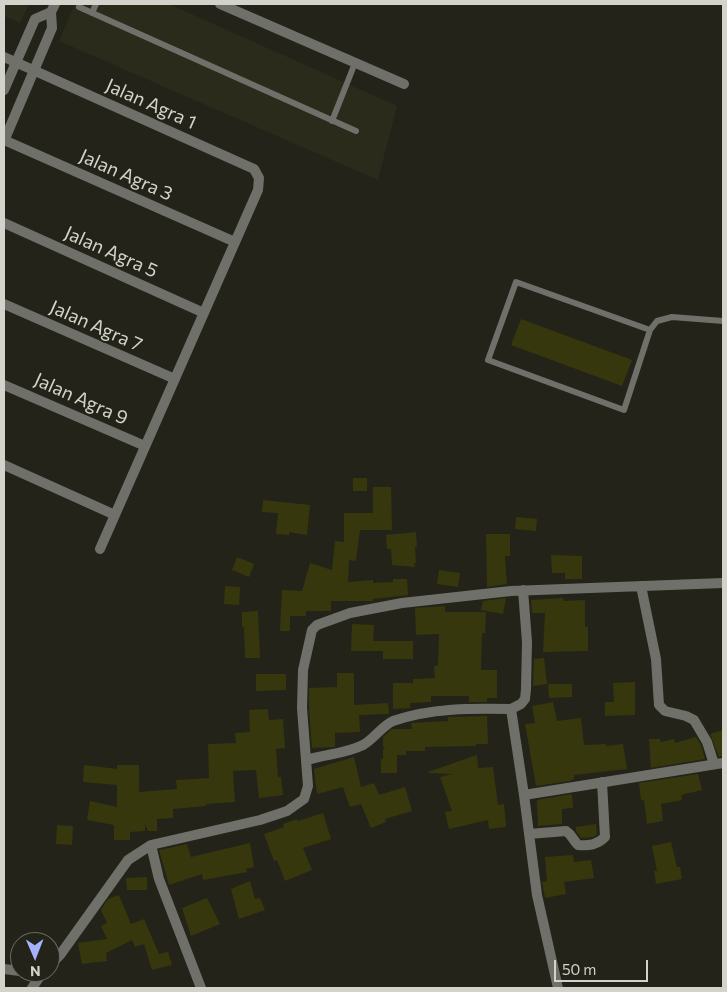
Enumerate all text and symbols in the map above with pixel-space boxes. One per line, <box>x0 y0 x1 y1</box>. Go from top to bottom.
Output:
street label: Jalan Agra 1 <box>102 74 200 134</box>
street label: Jalan Agra 3 <box>76 144 176 206</box>
street label: Jalan Agra 5 <box>61 221 161 283</box>
street label: Jalan Agra 7 <box>46 296 146 356</box>
street label: Jalan Agra 9 <box>31 368 131 430</box>
north arrow <box>10 932 60 982</box>
scale bar <box>557 950 651 982</box>
text: 50 m <box>562 960 596 978</box>
text: N <box>30 963 41 980</box>

